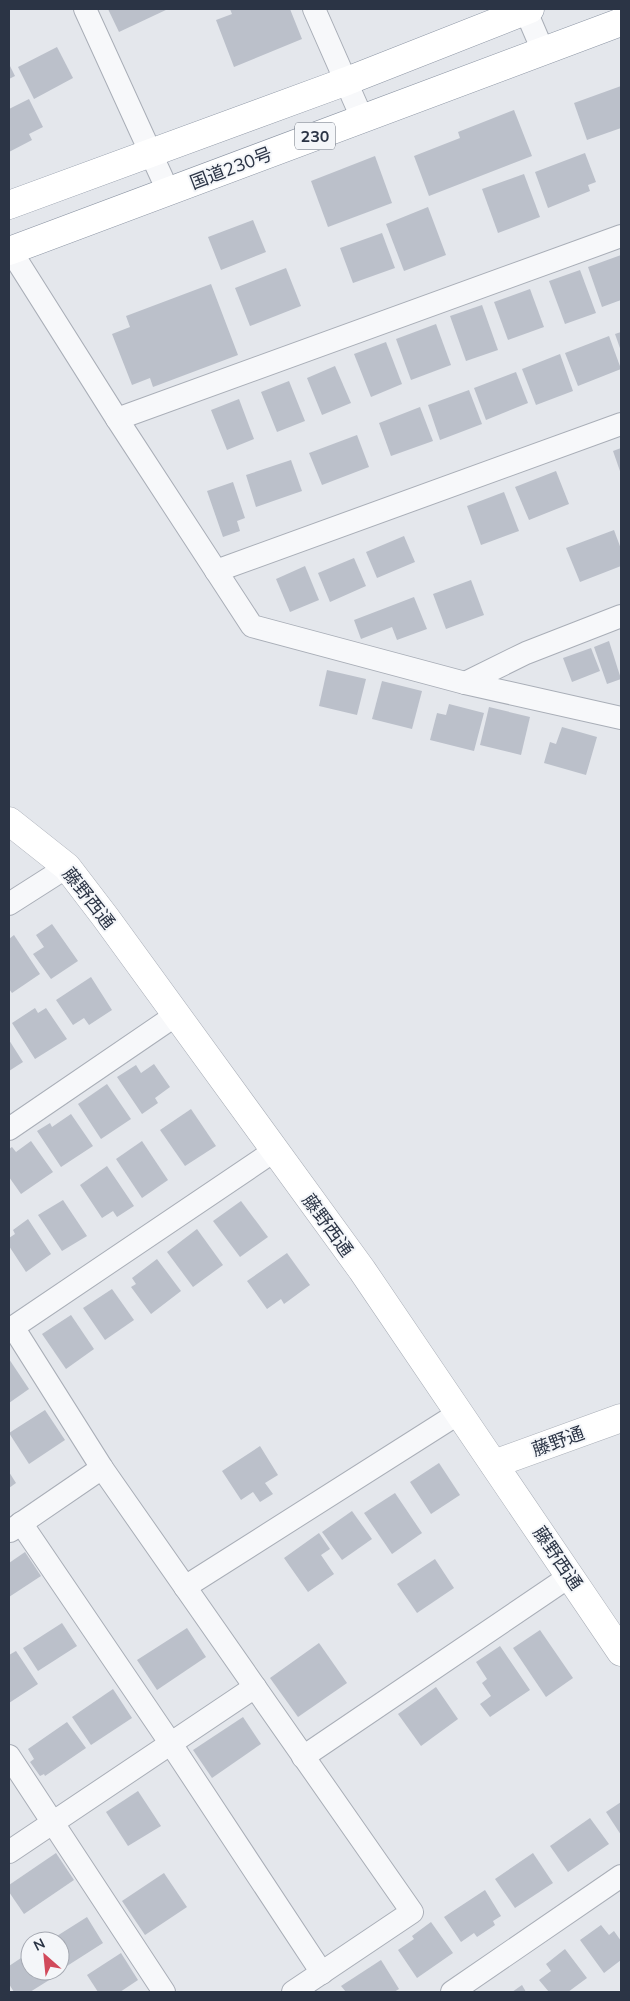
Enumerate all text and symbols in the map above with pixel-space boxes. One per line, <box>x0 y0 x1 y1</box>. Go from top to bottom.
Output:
road number: 230 <box>295 122 335 150</box>
street label: 国道230号 <box>187 142 275 194</box>
street label: 藤野西通 <box>58 863 120 933</box>
street label: 藤野西通 <box>298 1189 358 1261</box>
street label: 藤野通 <box>529 1421 587 1461</box>
street label: 藤野西通 <box>528 1522 588 1594</box>
north arrow <box>20 1931 70 1981</box>
text: N <box>30 1934 48 1955</box>

